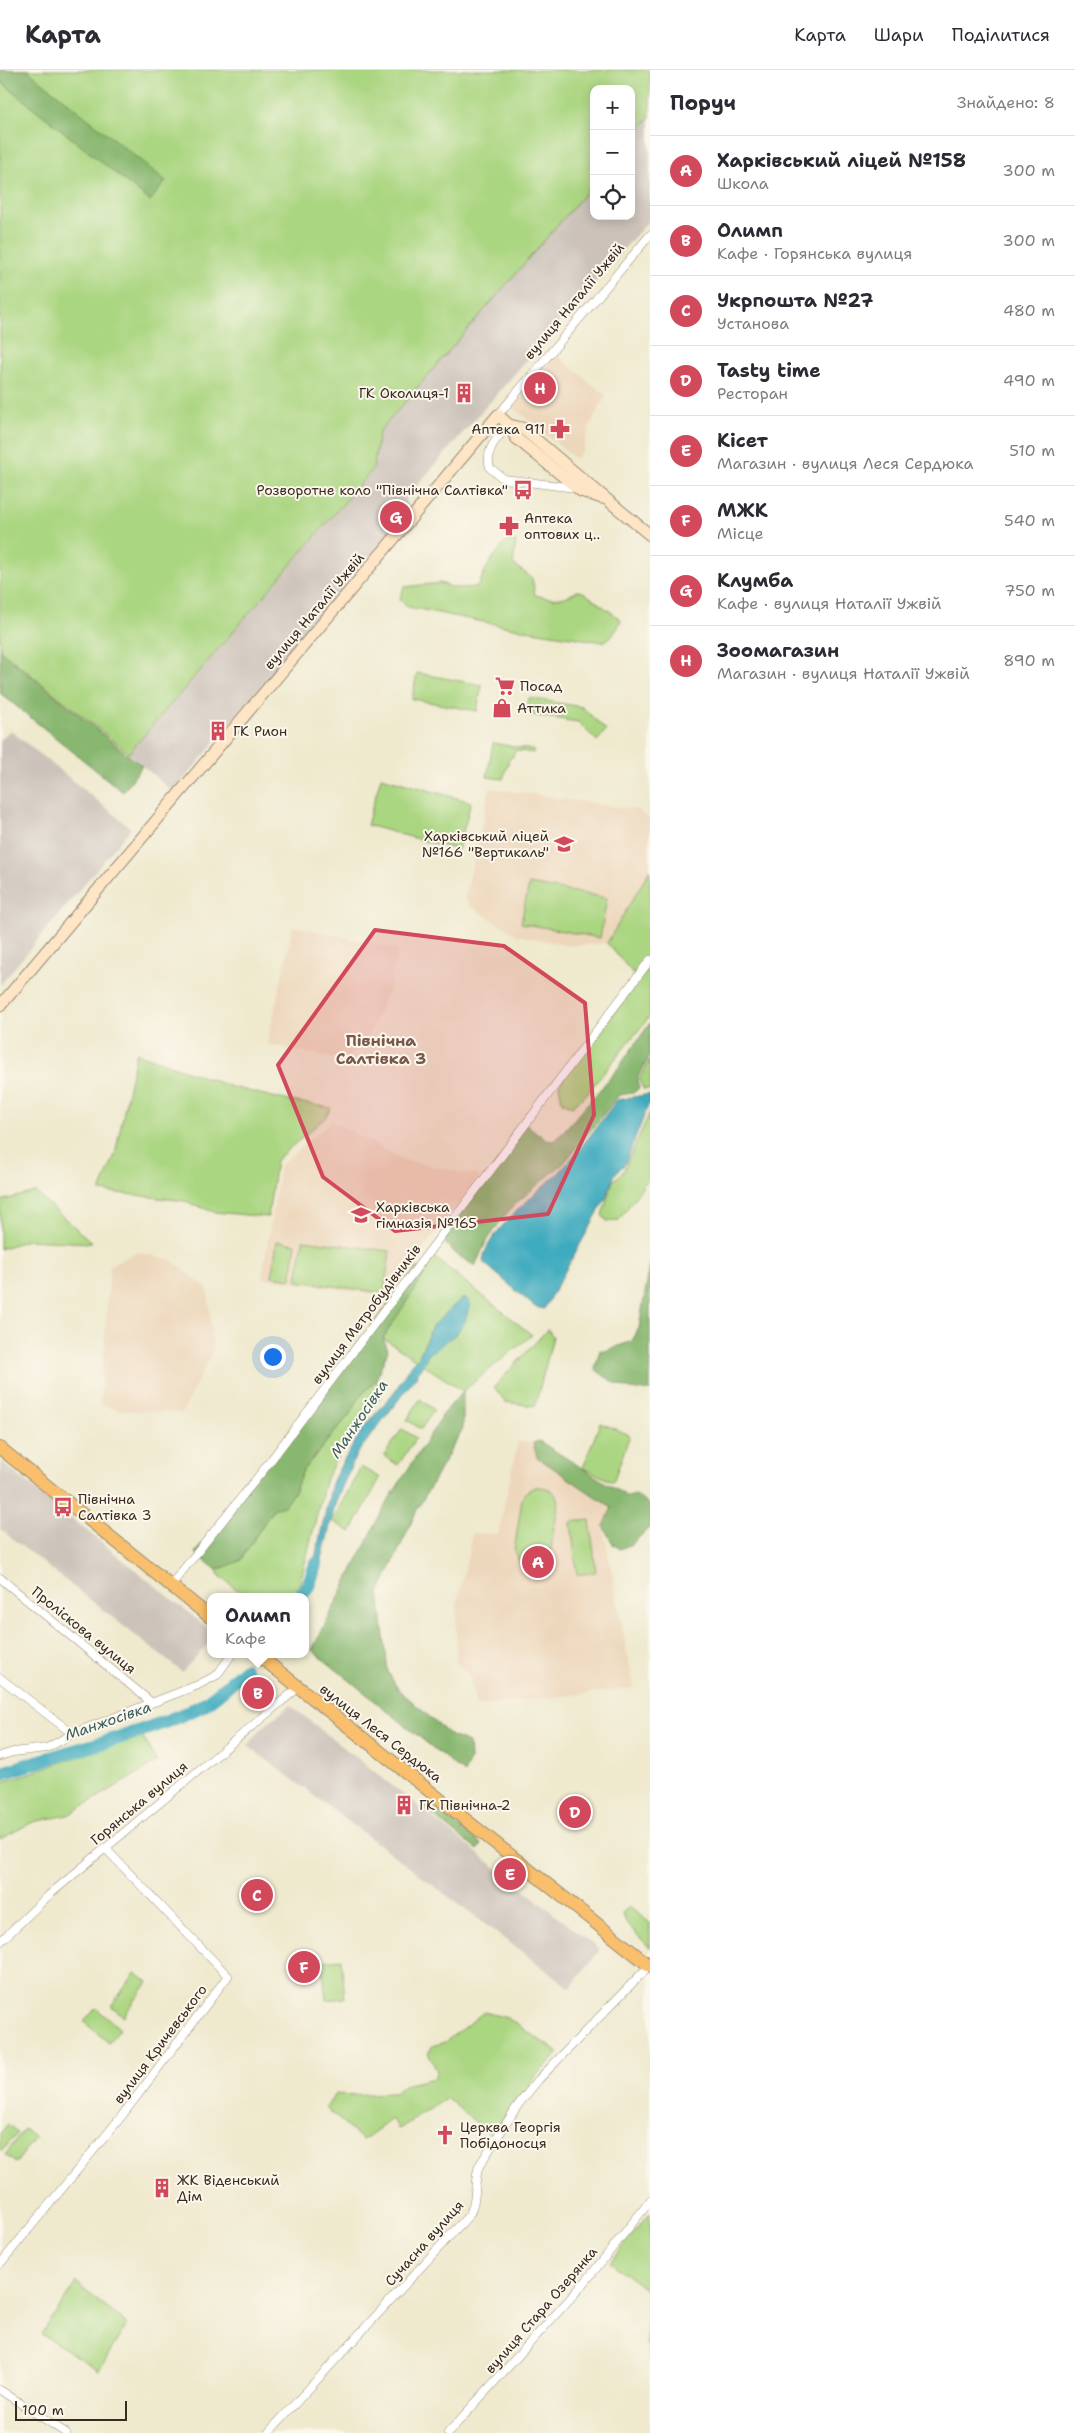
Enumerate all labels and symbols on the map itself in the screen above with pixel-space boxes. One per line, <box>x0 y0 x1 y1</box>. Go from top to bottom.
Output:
street label: вулиця Наталії Ужвій <box>520 239 628 363</box>
pin: H <box>524 369 556 407</box>
building icon: ГК Околиця-1 <box>453 382 475 404</box>
place label: ГК Околиця-1 <box>359 384 449 402</box>
pharmacy icon: Аптека 911 <box>549 418 571 440</box>
place label: Аптека 911 <box>471 420 545 438</box>
bus stop icon: Розворотне коло "Північна Салтівка" <box>512 479 534 501</box>
place label: Розворотне коло "Північна Салтівка" <box>257 481 508 499</box>
pin: G <box>380 498 412 536</box>
place label: Аптека оптових ц‥ <box>524 509 600 543</box>
pharmacy icon: Аптека оптових ц‥ <box>498 515 520 537</box>
street label: вулиця Наталії Ужвій <box>260 549 368 673</box>
supermarket icon: Посад <box>494 675 516 697</box>
place label: Посад <box>520 677 563 695</box>
shop icon: Аттика <box>491 697 513 719</box>
place label: Аттика <box>517 699 566 717</box>
building icon: ГК Рион <box>207 720 229 742</box>
place label: ГК Рион <box>233 722 287 740</box>
place label: Харківський ліцей №166 "Вертикаль" <box>422 827 549 861</box>
school or university icon: Харківський ліцей №166 "Вертикаль" <box>553 833 575 855</box>
district label: Північна Салтівка 3 <box>336 1030 426 1069</box>
place label: Харківська гімназія №165 <box>376 1198 477 1232</box>
school or university icon: Харківська гімназія №165 <box>350 1204 372 1226</box>
street label: вулиця Метробудівників <box>307 1240 425 1388</box>
your location <box>260 1344 286 1370</box>
water label: Манжосівка <box>325 1376 393 1462</box>
place label: Північна Салтівка 3 <box>78 1490 152 1524</box>
bus stop icon: Північна Салтівка 3 <box>52 1496 74 1518</box>
pin: A <box>522 1543 554 1581</box>
street label: Проліскова вулиця <box>28 1582 140 1678</box>
pin: B <box>242 1674 274 1712</box>
street label: вулиця Леся Сердюка <box>316 1680 446 1786</box>
water label: Манжосівка <box>62 1697 154 1745</box>
street label: Горянська вулиця <box>87 1757 191 1849</box>
pin: D <box>559 1793 591 1831</box>
building icon: ГК Північна-2 <box>393 1794 415 1816</box>
place label: ГК Північна-2 <box>419 1796 511 1814</box>
pin: E <box>494 1855 526 1893</box>
pin: C <box>241 1876 273 1914</box>
pin: F <box>288 1948 320 1986</box>
street label: вулиця Кричевського <box>109 1981 211 2107</box>
place label: Церква Георгія Побідоносця <box>460 2118 561 2152</box>
church icon: Церква Георгія Побідоносця <box>434 2124 456 2146</box>
place label: ЖК Віденський Дім <box>177 2171 279 2205</box>
building icon: ЖК Віденський Дім <box>151 2177 173 2199</box>
street label: Сучасна вулиця <box>381 2196 467 2290</box>
street label: вулиця Стара Озерянка <box>481 2243 601 2377</box>
scale bar <box>15 2398 128 2421</box>

